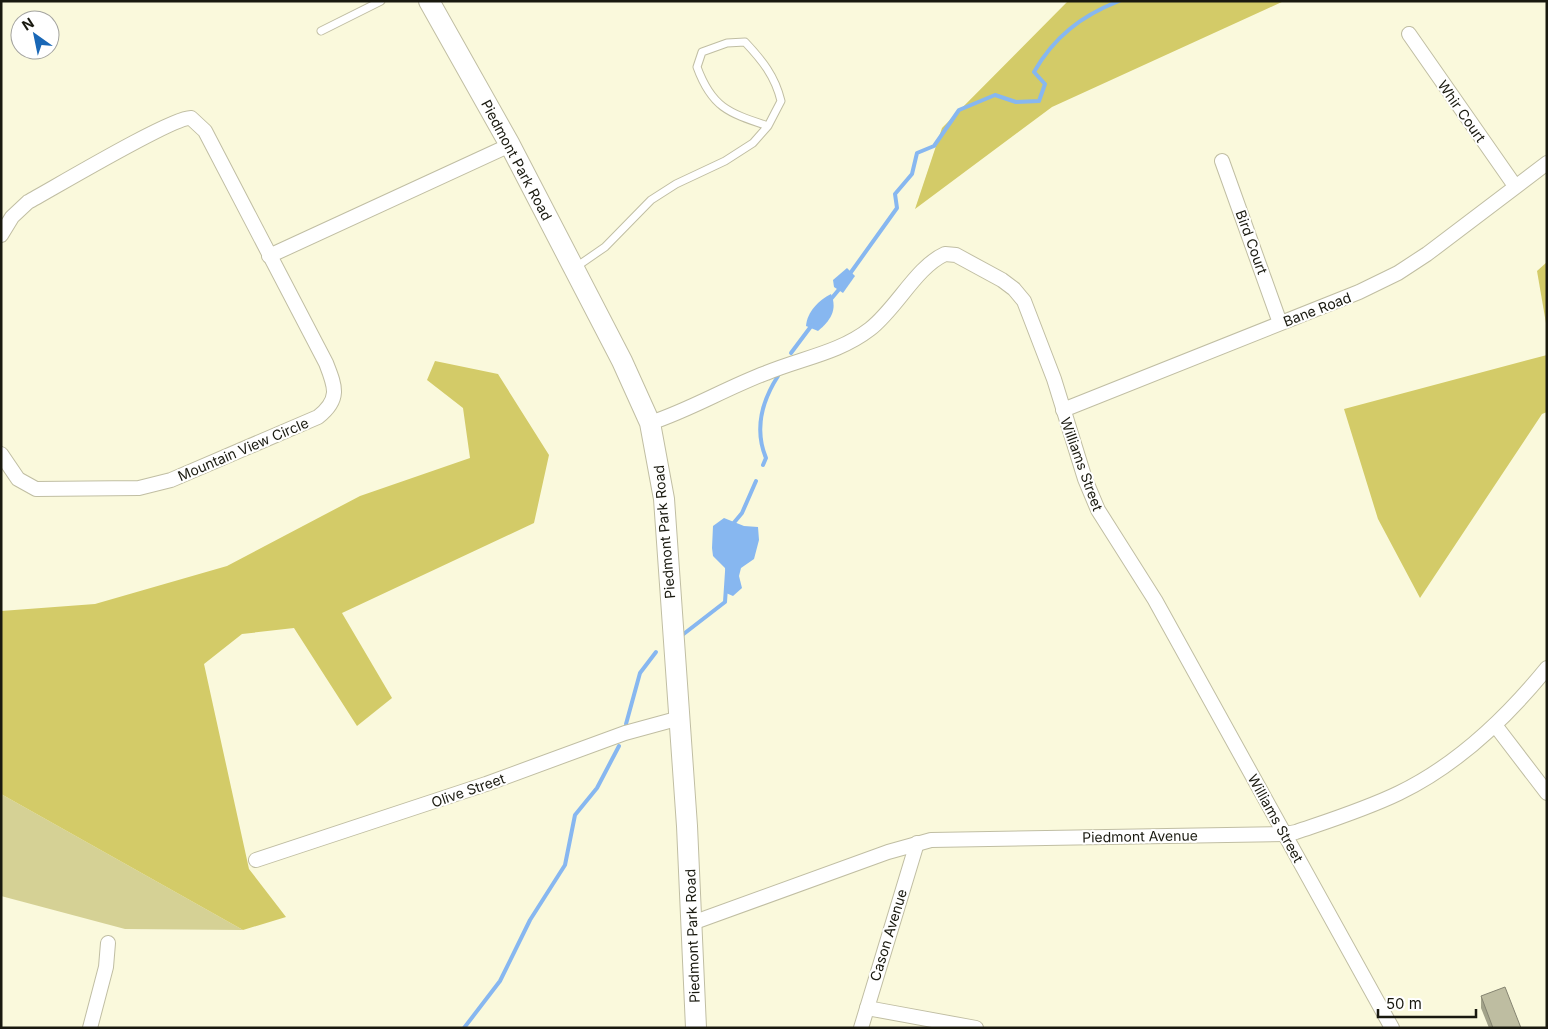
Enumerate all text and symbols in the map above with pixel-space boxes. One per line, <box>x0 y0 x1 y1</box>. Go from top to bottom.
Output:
north arrow <box>10 10 60 60</box>
text: N <box>19 14 37 34</box>
street label: Whir Court <box>1434 77 1490 146</box>
street label: Piedmont Park Road <box>478 97 556 223</box>
street label: Bird Court <box>1233 208 1272 277</box>
street label: Bane Road <box>1281 288 1353 330</box>
street label: Mountain View Circle <box>175 414 311 484</box>
street label: Williams Street <box>1057 415 1107 513</box>
street label: Piedmont Park Road <box>650 464 678 600</box>
street label: Olive Street <box>429 769 507 811</box>
street label: Williams Street <box>1245 771 1307 865</box>
street label: Piedmont Avenue <box>1082 826 1198 846</box>
street label: Piedmont Park Road <box>681 869 703 1003</box>
street label: Cason Avenue <box>866 887 910 983</box>
scale bar <box>1378 986 1476 1018</box>
text: 50 m <box>1386 994 1422 1013</box>

